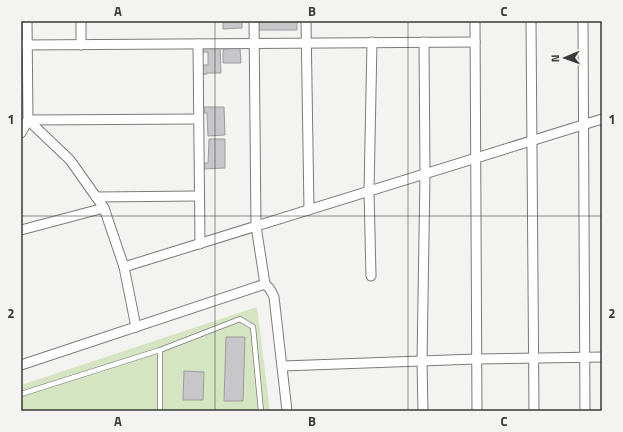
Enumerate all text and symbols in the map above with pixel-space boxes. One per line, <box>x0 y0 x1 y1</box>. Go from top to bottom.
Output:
text: A <box>114 1 122 21</box>
text: B <box>308 1 316 21</box>
text: C <box>500 1 508 21</box>
north arrow <box>545 38 585 78</box>
text: N <box>547 54 563 62</box>
text: 1 <box>7 109 15 129</box>
text: 1 <box>608 109 616 129</box>
text: 2 <box>7 303 15 323</box>
text: 2 <box>608 303 616 323</box>
text: A <box>114 411 122 431</box>
text: B <box>308 411 316 431</box>
text: C <box>500 411 508 431</box>

